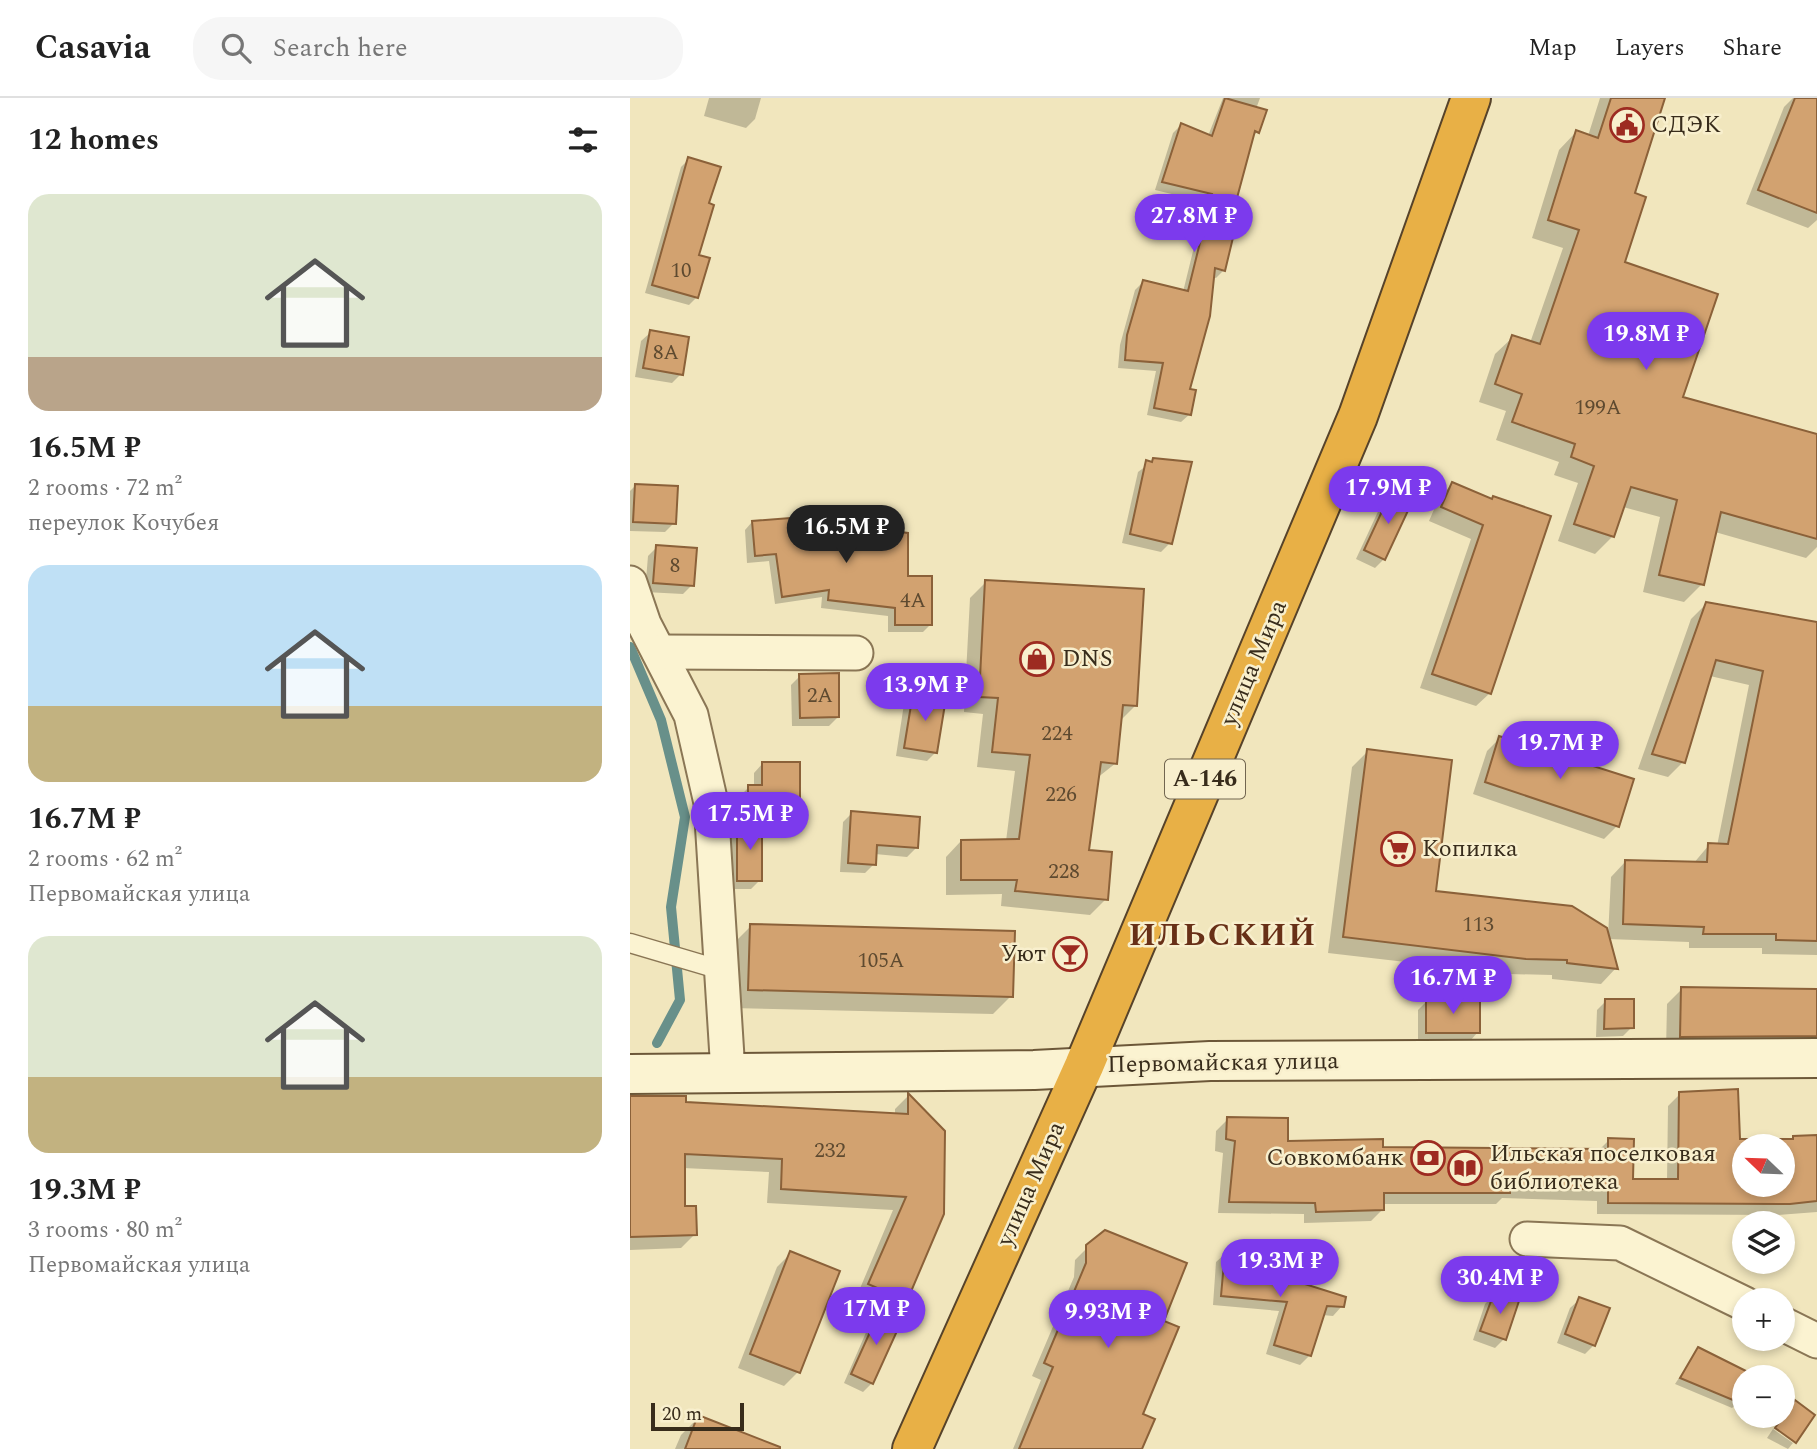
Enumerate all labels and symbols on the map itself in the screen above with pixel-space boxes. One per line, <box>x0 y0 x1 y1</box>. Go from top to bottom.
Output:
public building icon: СДЭК <box>1608 106 1646 144</box>
place label: СДЭК <box>1651 107 1721 143</box>
pin: 27.8M ₽ <box>1129 194 1259 254</box>
house number: 10 <box>671 255 692 287</box>
pin: 19.8M ₽ <box>1581 313 1711 372</box>
house number: 8А <box>653 337 679 369</box>
house number: 199А <box>1574 392 1622 424</box>
pin: 17.9M ₽ <box>1323 466 1453 526</box>
pin: 16.5M ₽ <box>781 505 911 565</box>
house number: 8 <box>670 550 680 582</box>
house number: 4А <box>900 585 926 617</box>
street label: улица Мира <box>1211 594 1297 732</box>
shop icon: DNS <box>1018 640 1056 678</box>
place label: DNS <box>1062 641 1113 677</box>
pin: 13.9M ₽ <box>860 664 990 723</box>
house number: 2А <box>807 680 833 712</box>
house number: 224 <box>1041 718 1073 750</box>
pin: 19.7M ₽ <box>1495 722 1625 781</box>
road number: А-146 <box>1165 760 1245 799</box>
house number: 226 <box>1045 779 1077 811</box>
pin: 17.5M ₽ <box>685 792 815 852</box>
supermarket icon: Копилка <box>1379 830 1417 868</box>
place label: Копилка <box>1422 831 1518 867</box>
house number: 228 <box>1048 856 1080 888</box>
house number: 113 <box>1462 909 1494 941</box>
district label: ИЛЬСКИЙ <box>1129 911 1317 960</box>
bar icon: Уют <box>1051 935 1089 973</box>
place label: Уют <box>1001 936 1046 972</box>
house number: 105А <box>857 945 905 977</box>
pin: 16.7M ₽ <box>1388 956 1518 1016</box>
street label: Первомайская улица <box>1107 1043 1339 1083</box>
street label: улица Мира <box>987 1115 1075 1253</box>
north arrow <box>1732 1134 1796 1197</box>
house number: 232 <box>814 1135 846 1167</box>
place label: Ильская поселковая библиотека <box>1490 1136 1716 1200</box>
bank icon: Совкомбанк <box>1409 1139 1447 1177</box>
place label: Совкомбанк <box>1266 1140 1404 1176</box>
library icon: Ильская поселковая библиотека <box>1446 1149 1484 1187</box>
pin: 19.3M ₽ <box>1215 1240 1345 1299</box>
pin: 30.4M ₽ <box>1435 1256 1565 1316</box>
pin: 17M ₽ <box>827 1288 925 1347</box>
pin: 9.93M ₽ <box>1043 1290 1173 1350</box>
scale bar <box>651 1400 744 1432</box>

